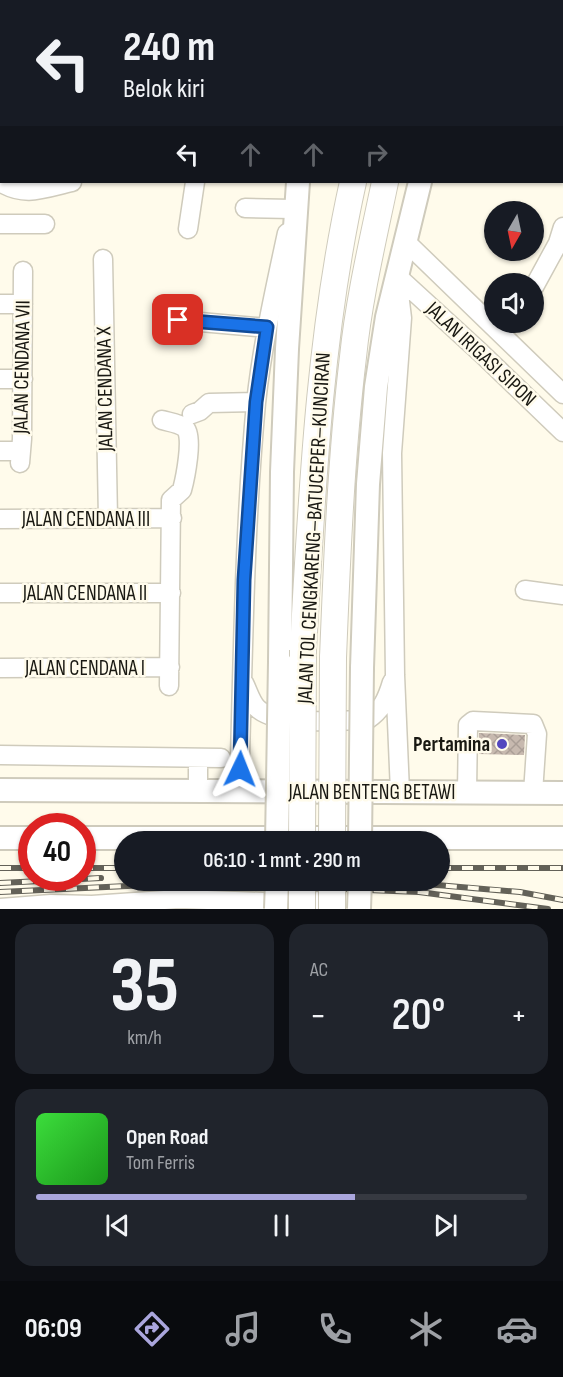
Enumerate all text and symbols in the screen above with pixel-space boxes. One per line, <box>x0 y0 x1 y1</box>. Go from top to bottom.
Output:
text: 240 m <box>123 22 215 73</box>
icon: left <box>24 24 102 102</box>
text: Belok kiri <box>123 73 205 105</box>
icon: left <box>171 138 204 171</box>
icon: ahead <box>234 138 267 171</box>
icon: ahead <box>297 138 330 171</box>
icon: right <box>360 138 393 171</box>
north arrow <box>484 201 544 261</box>
map controls <box>484 201 544 333</box>
button: sound <box>484 273 544 333</box>
pin <box>152 294 203 345</box>
street label: JALAN IRIGASI SIPON <box>420 296 541 411</box>
street label: JALAN CENDANA VII <box>8 300 36 435</box>
icon: arrive <box>161 303 194 336</box>
street label: JALAN CENDANA X <box>91 326 119 453</box>
street label: JALAN TOL CENGKARENG–BATUCEPER–KUNCIRAN <box>292 352 336 705</box>
street label: JALAN CENDANA III <box>21 507 150 532</box>
street label: JALAN CENDANA II <box>22 581 147 606</box>
street label: JALAN CENDANA I <box>24 656 145 681</box>
place label: Pertamina <box>413 732 490 757</box>
position arrow <box>208 737 272 801</box>
marker: Pertamina <box>495 737 509 751</box>
street label: JALAN BENTENG BETAWI <box>288 780 455 805</box>
speed limit sign: 40 <box>18 813 96 891</box>
text: 06:10 · 1 mnt · 290 m <box>203 847 361 874</box>
text: 35 <box>110 940 179 1033</box>
text: AC <box>310 958 328 982</box>
text: 20° <box>392 988 445 1043</box>
text: − <box>310 996 326 1036</box>
text: + <box>511 996 527 1036</box>
text: km/h <box>127 1026 162 1050</box>
text: Open Road <box>126 1124 208 1151</box>
text: Tom Ferris <box>126 1151 195 1175</box>
icon: previous <box>101 1209 134 1242</box>
icon: pause <box>265 1209 298 1242</box>
icon: next <box>429 1209 462 1242</box>
icon: directions <box>131 1308 173 1350</box>
icon: music <box>222 1308 264 1350</box>
icon: phone <box>314 1308 356 1350</box>
icon: climate <box>405 1308 447 1350</box>
icon: car <box>496 1308 538 1350</box>
text: 06:09 <box>25 1313 82 1345</box>

